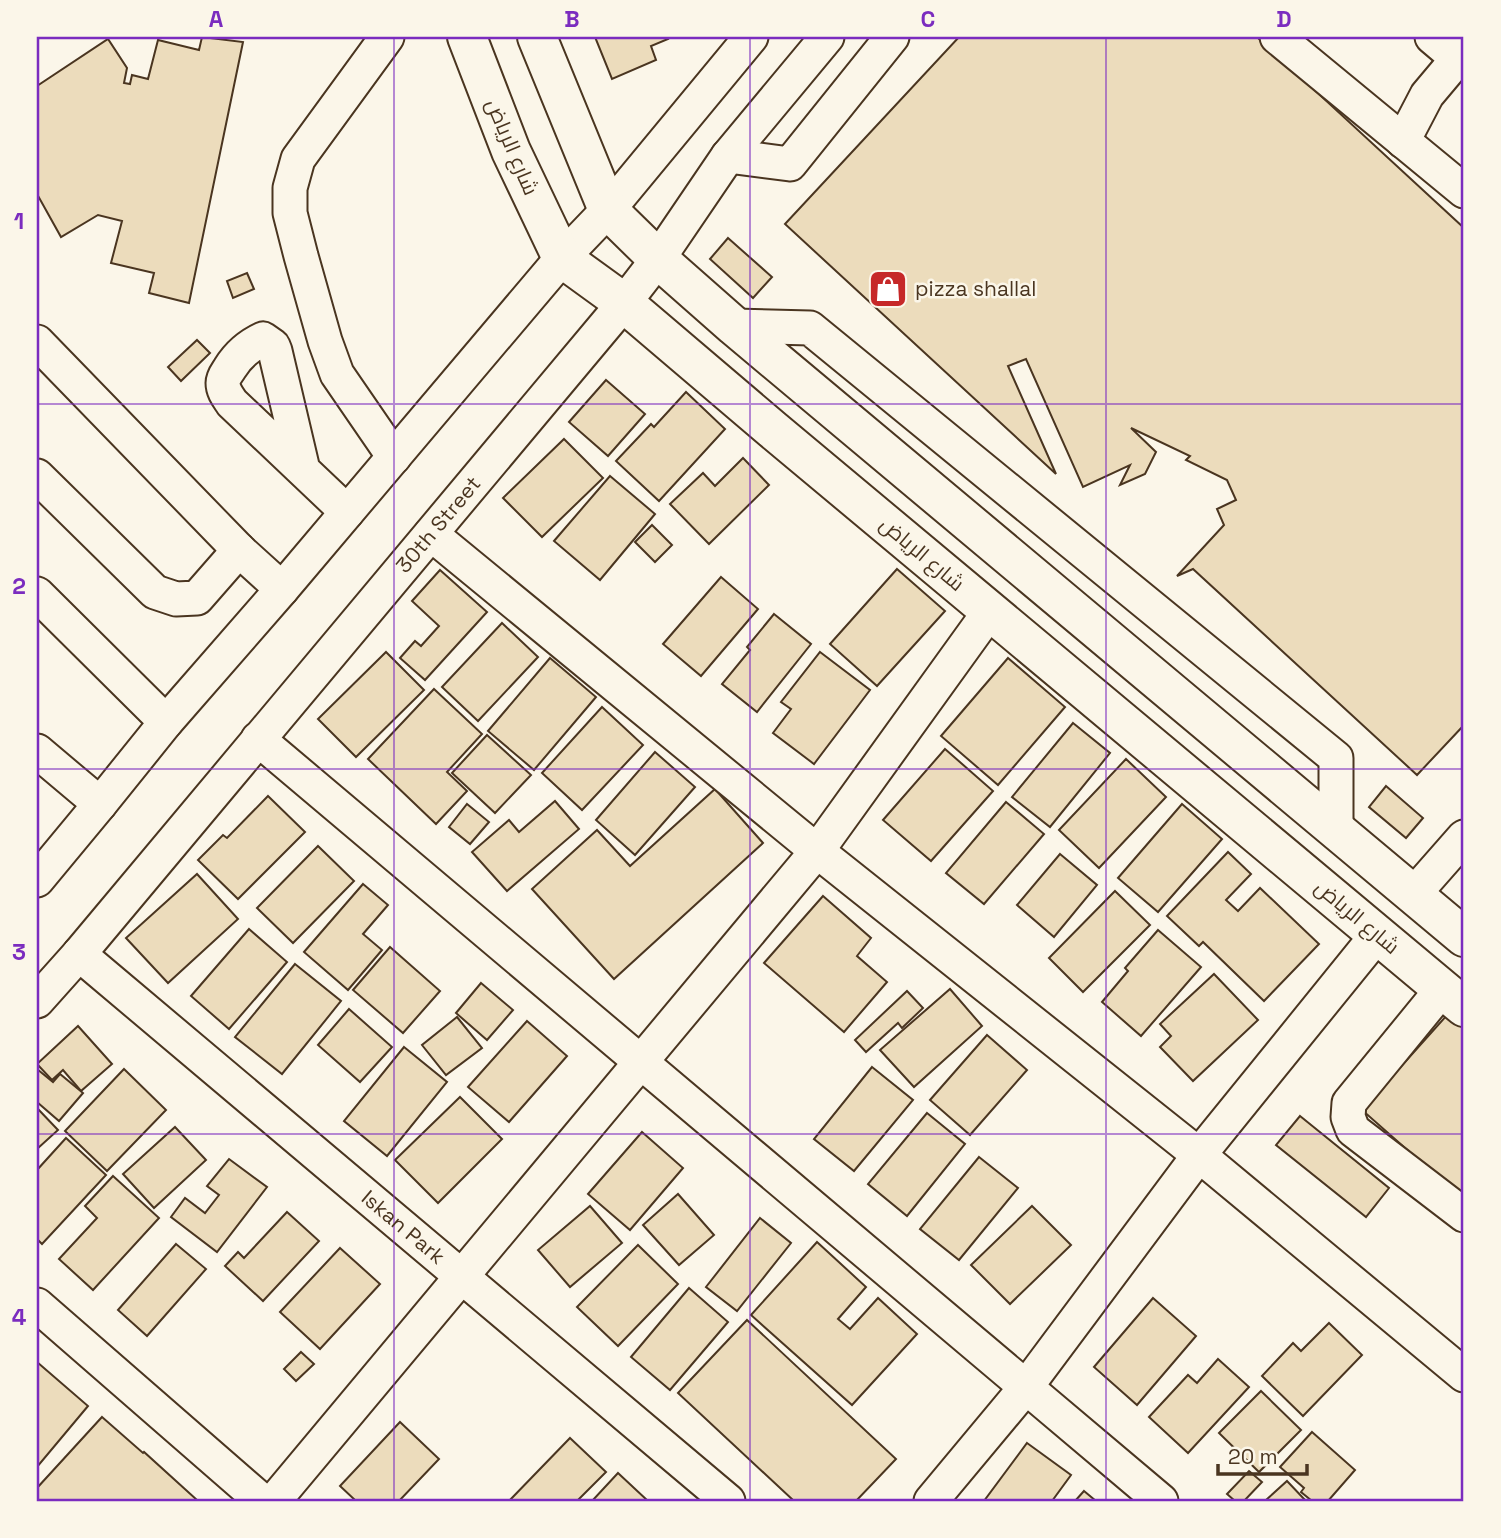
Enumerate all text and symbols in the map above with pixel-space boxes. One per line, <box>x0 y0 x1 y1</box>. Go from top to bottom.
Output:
text: A <box>209 4 224 34</box>
text: B <box>564 4 580 34</box>
text: C <box>921 4 935 34</box>
text: D <box>1276 4 1292 34</box>
street label: شارع الرياض <box>479 94 545 200</box>
text: 1 <box>14 206 24 236</box>
shop icon: pizza shallal <box>867 268 909 310</box>
place label: pizza shallal <box>915 275 1037 302</box>
street label: 30th Street <box>390 470 486 578</box>
street label: شارع الرياض <box>874 510 970 598</box>
text: 2 <box>12 571 26 601</box>
street label: شارع الرياض <box>1309 873 1405 961</box>
text: 3 <box>12 937 26 967</box>
street label: Iskan Park <box>356 1184 451 1270</box>
text: 4 <box>12 1302 27 1332</box>
scale bar <box>1218 1433 1307 1477</box>
text: 20 m <box>1228 1443 1278 1470</box>

